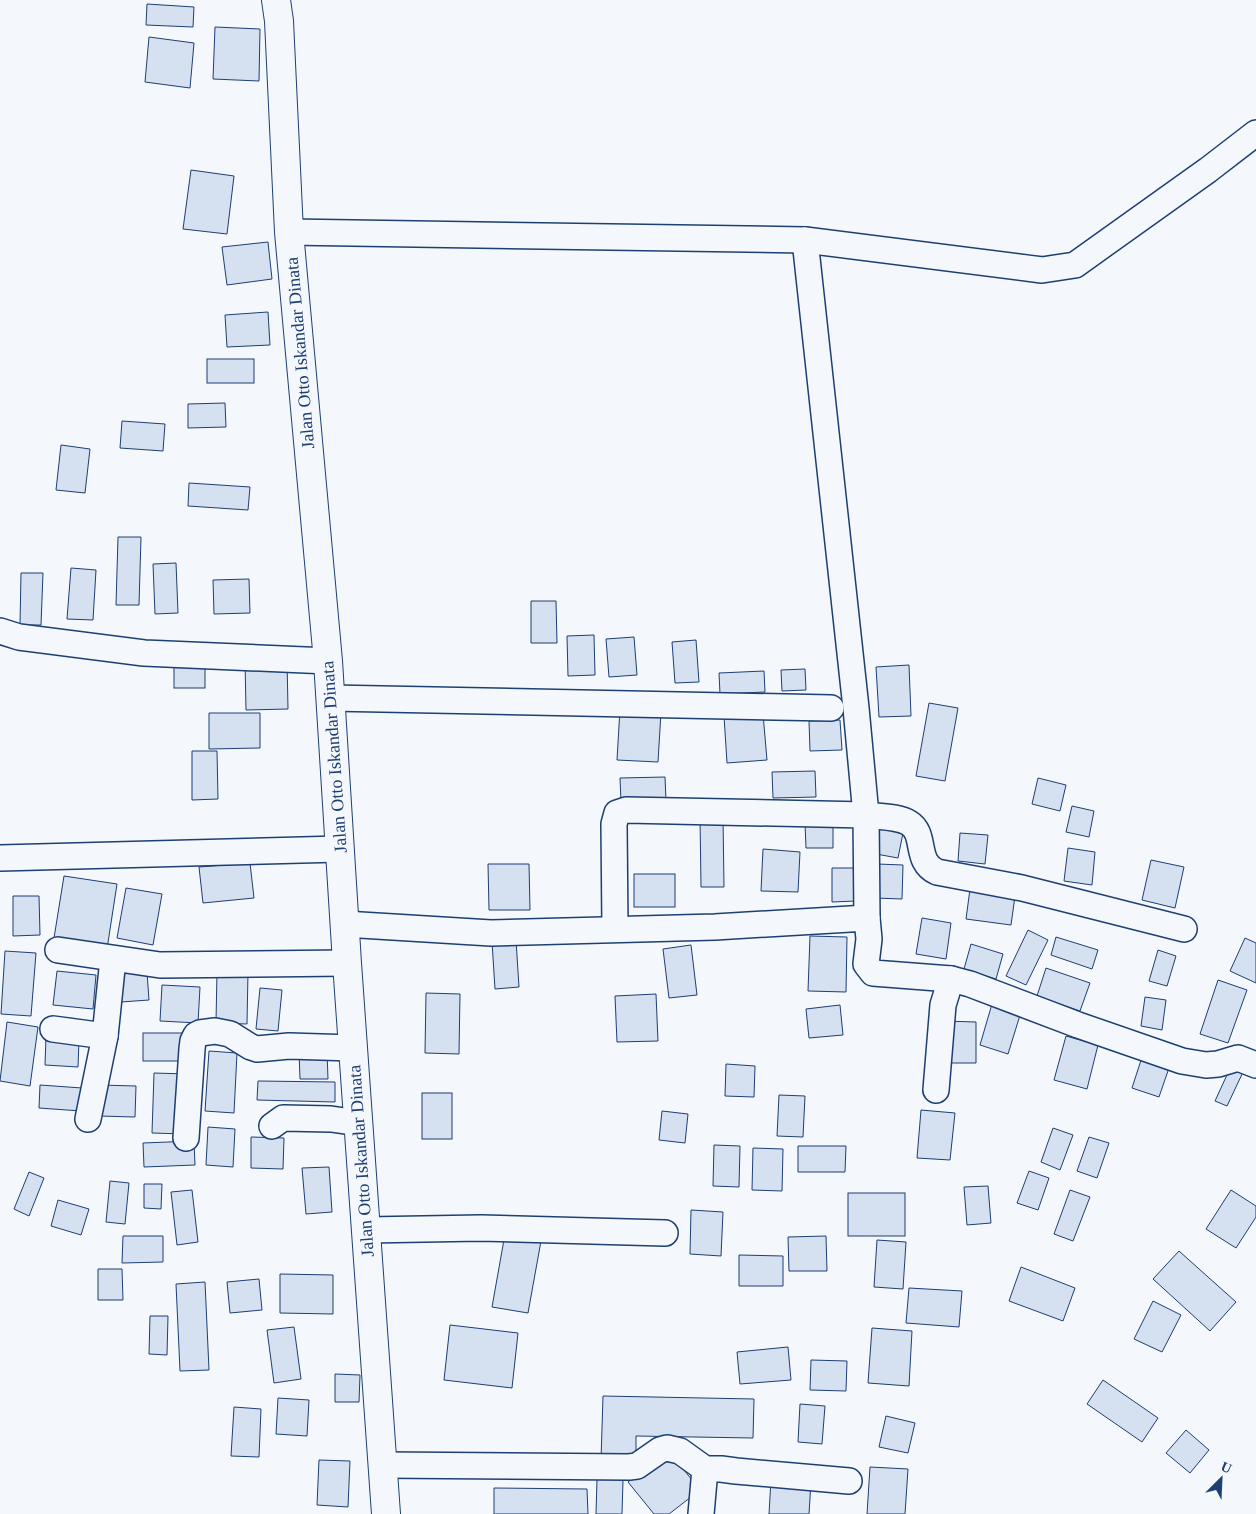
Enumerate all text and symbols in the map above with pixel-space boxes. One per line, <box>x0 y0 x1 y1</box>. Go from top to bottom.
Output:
street label: Jalan Otto Iskandar Dinata <box>282 256 318 450</box>
street label: Jalan Otto Iskandar Dinata <box>317 660 351 854</box>
street label: Jalan Otto Iskandar Dinata <box>344 1064 378 1258</box>
north arrow <box>1196 1454 1246 1504</box>
text: U <box>1218 1459 1234 1476</box>

